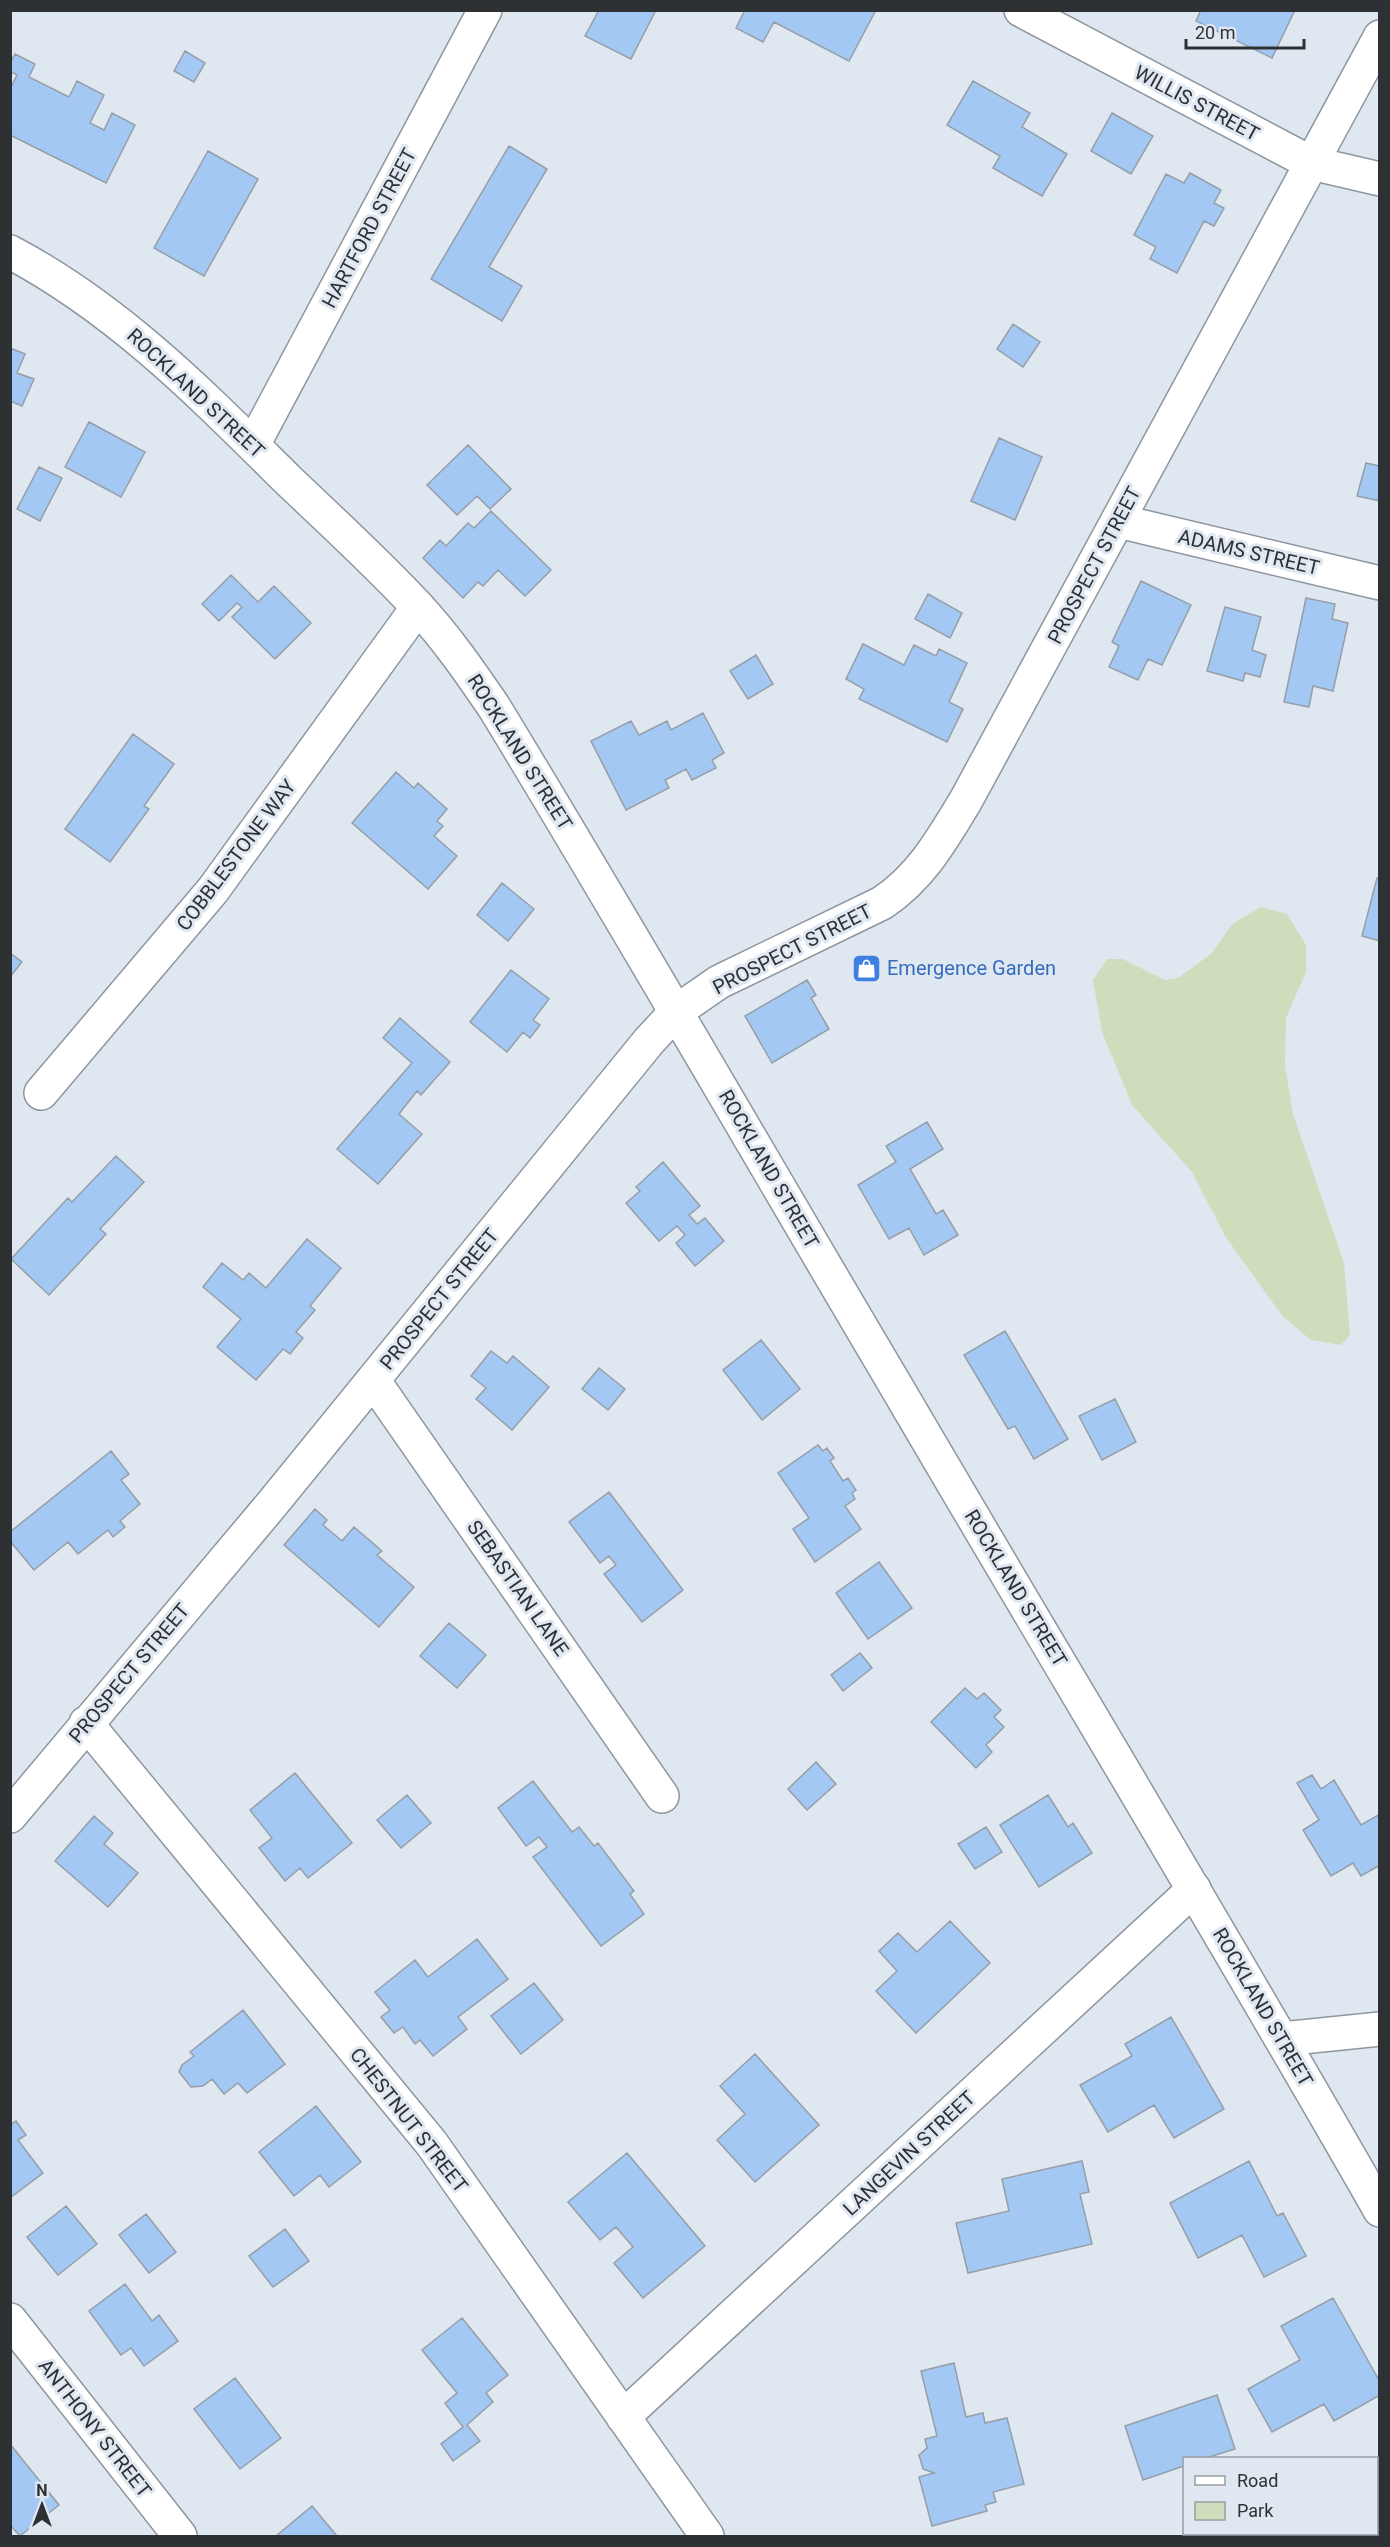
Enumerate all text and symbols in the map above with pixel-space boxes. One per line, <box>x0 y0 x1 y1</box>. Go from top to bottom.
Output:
scale bar <box>1186 12 1304 50</box>
text: 20 m <box>1195 22 1235 43</box>
street label: WILLIS STREET <box>1130 60 1264 146</box>
street label: HARTFORD STREET <box>317 144 421 312</box>
street label: ROCKLAND STREET <box>122 323 270 463</box>
street label: PROSPECT STREET <box>1042 482 1146 648</box>
street label: ADAMS STREET <box>1176 524 1322 580</box>
street label: ROCKLAND STREET <box>462 670 578 834</box>
street label: COBBLESTONE WAY <box>171 775 301 935</box>
street label: PROSPECT STREET <box>709 899 875 999</box>
shop icon: Emergence Garden <box>850 952 882 984</box>
place label: Emergence Garden <box>887 956 1056 980</box>
street label: ROCKLAND STREET <box>714 1085 824 1253</box>
street label: PROSPECT STREET <box>375 1223 503 1374</box>
street label: ROCKLAND STREET <box>960 1505 1072 1671</box>
street label: SEBASTIAN LANE <box>462 1516 574 1660</box>
street label: PROSPECT STREET <box>64 1598 194 1748</box>
street label: ROCKLAND STREET <box>1208 1923 1318 2091</box>
street label: CHESTNUT STREET <box>345 2043 473 2197</box>
street label: LANGEVIN STREET <box>838 2086 980 2220</box>
street label: ANTHONY STREET <box>34 2354 156 2502</box>
legend <box>1183 2457 1378 2535</box>
text: Road <box>1237 2470 1278 2491</box>
north arrow <box>12 2475 72 2535</box>
text: Park <box>1237 2500 1274 2521</box>

